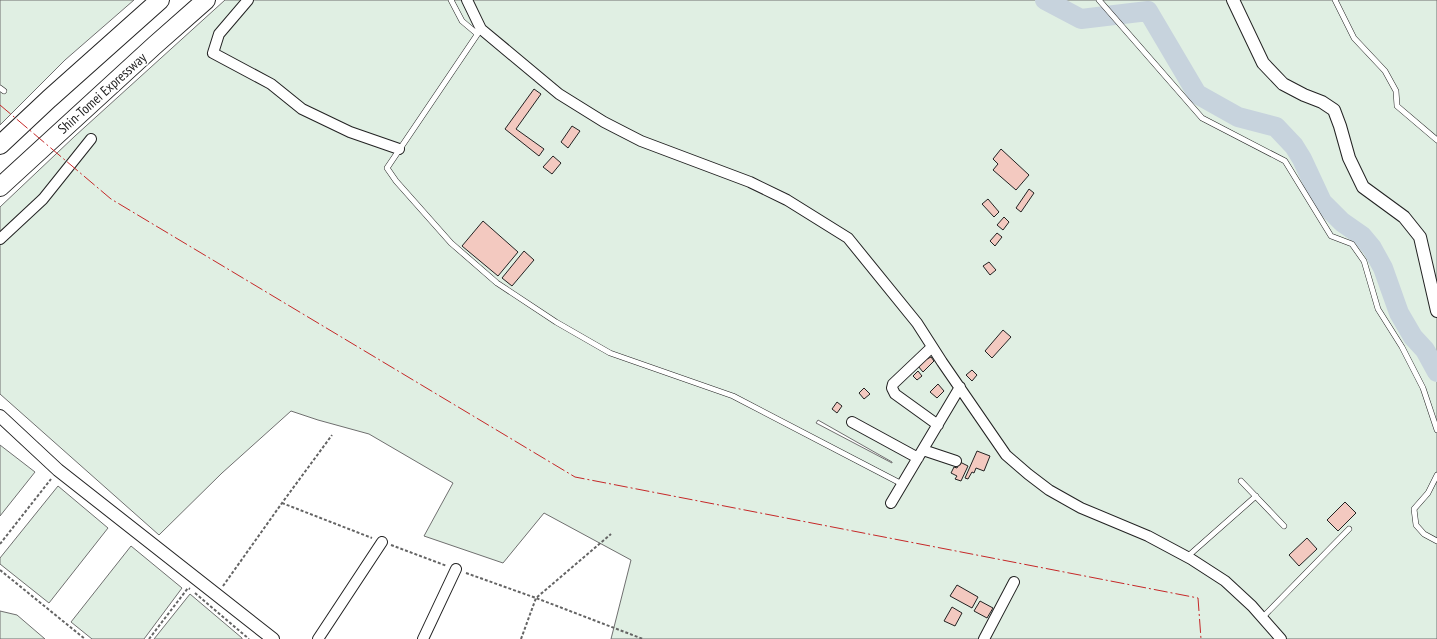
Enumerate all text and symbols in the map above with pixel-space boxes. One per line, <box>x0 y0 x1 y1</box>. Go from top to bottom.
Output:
street label: Shin-Tomei Expressway <box>54 48 151 137</box>

